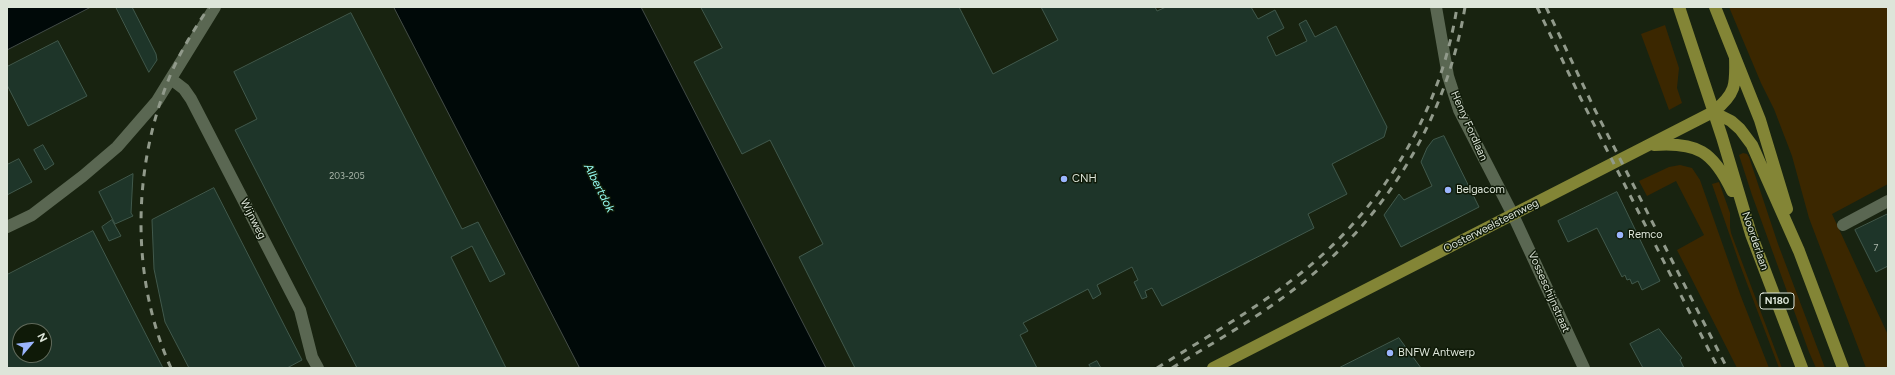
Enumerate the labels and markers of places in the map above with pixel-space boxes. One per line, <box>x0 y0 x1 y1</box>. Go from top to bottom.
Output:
place label: CNH <box>1072 172 1097 186</box>
marker: CNH <box>1059 174 1069 184</box>
place label: Belgacom <box>1456 183 1505 197</box>
marker: Belgacom <box>1443 185 1453 195</box>
place label: Remco <box>1628 228 1663 242</box>
marker: Remco <box>1615 230 1625 240</box>
place label: BNFW Antwerp <box>1398 346 1475 360</box>
marker: BNFW Antwerp <box>1385 348 1395 358</box>

